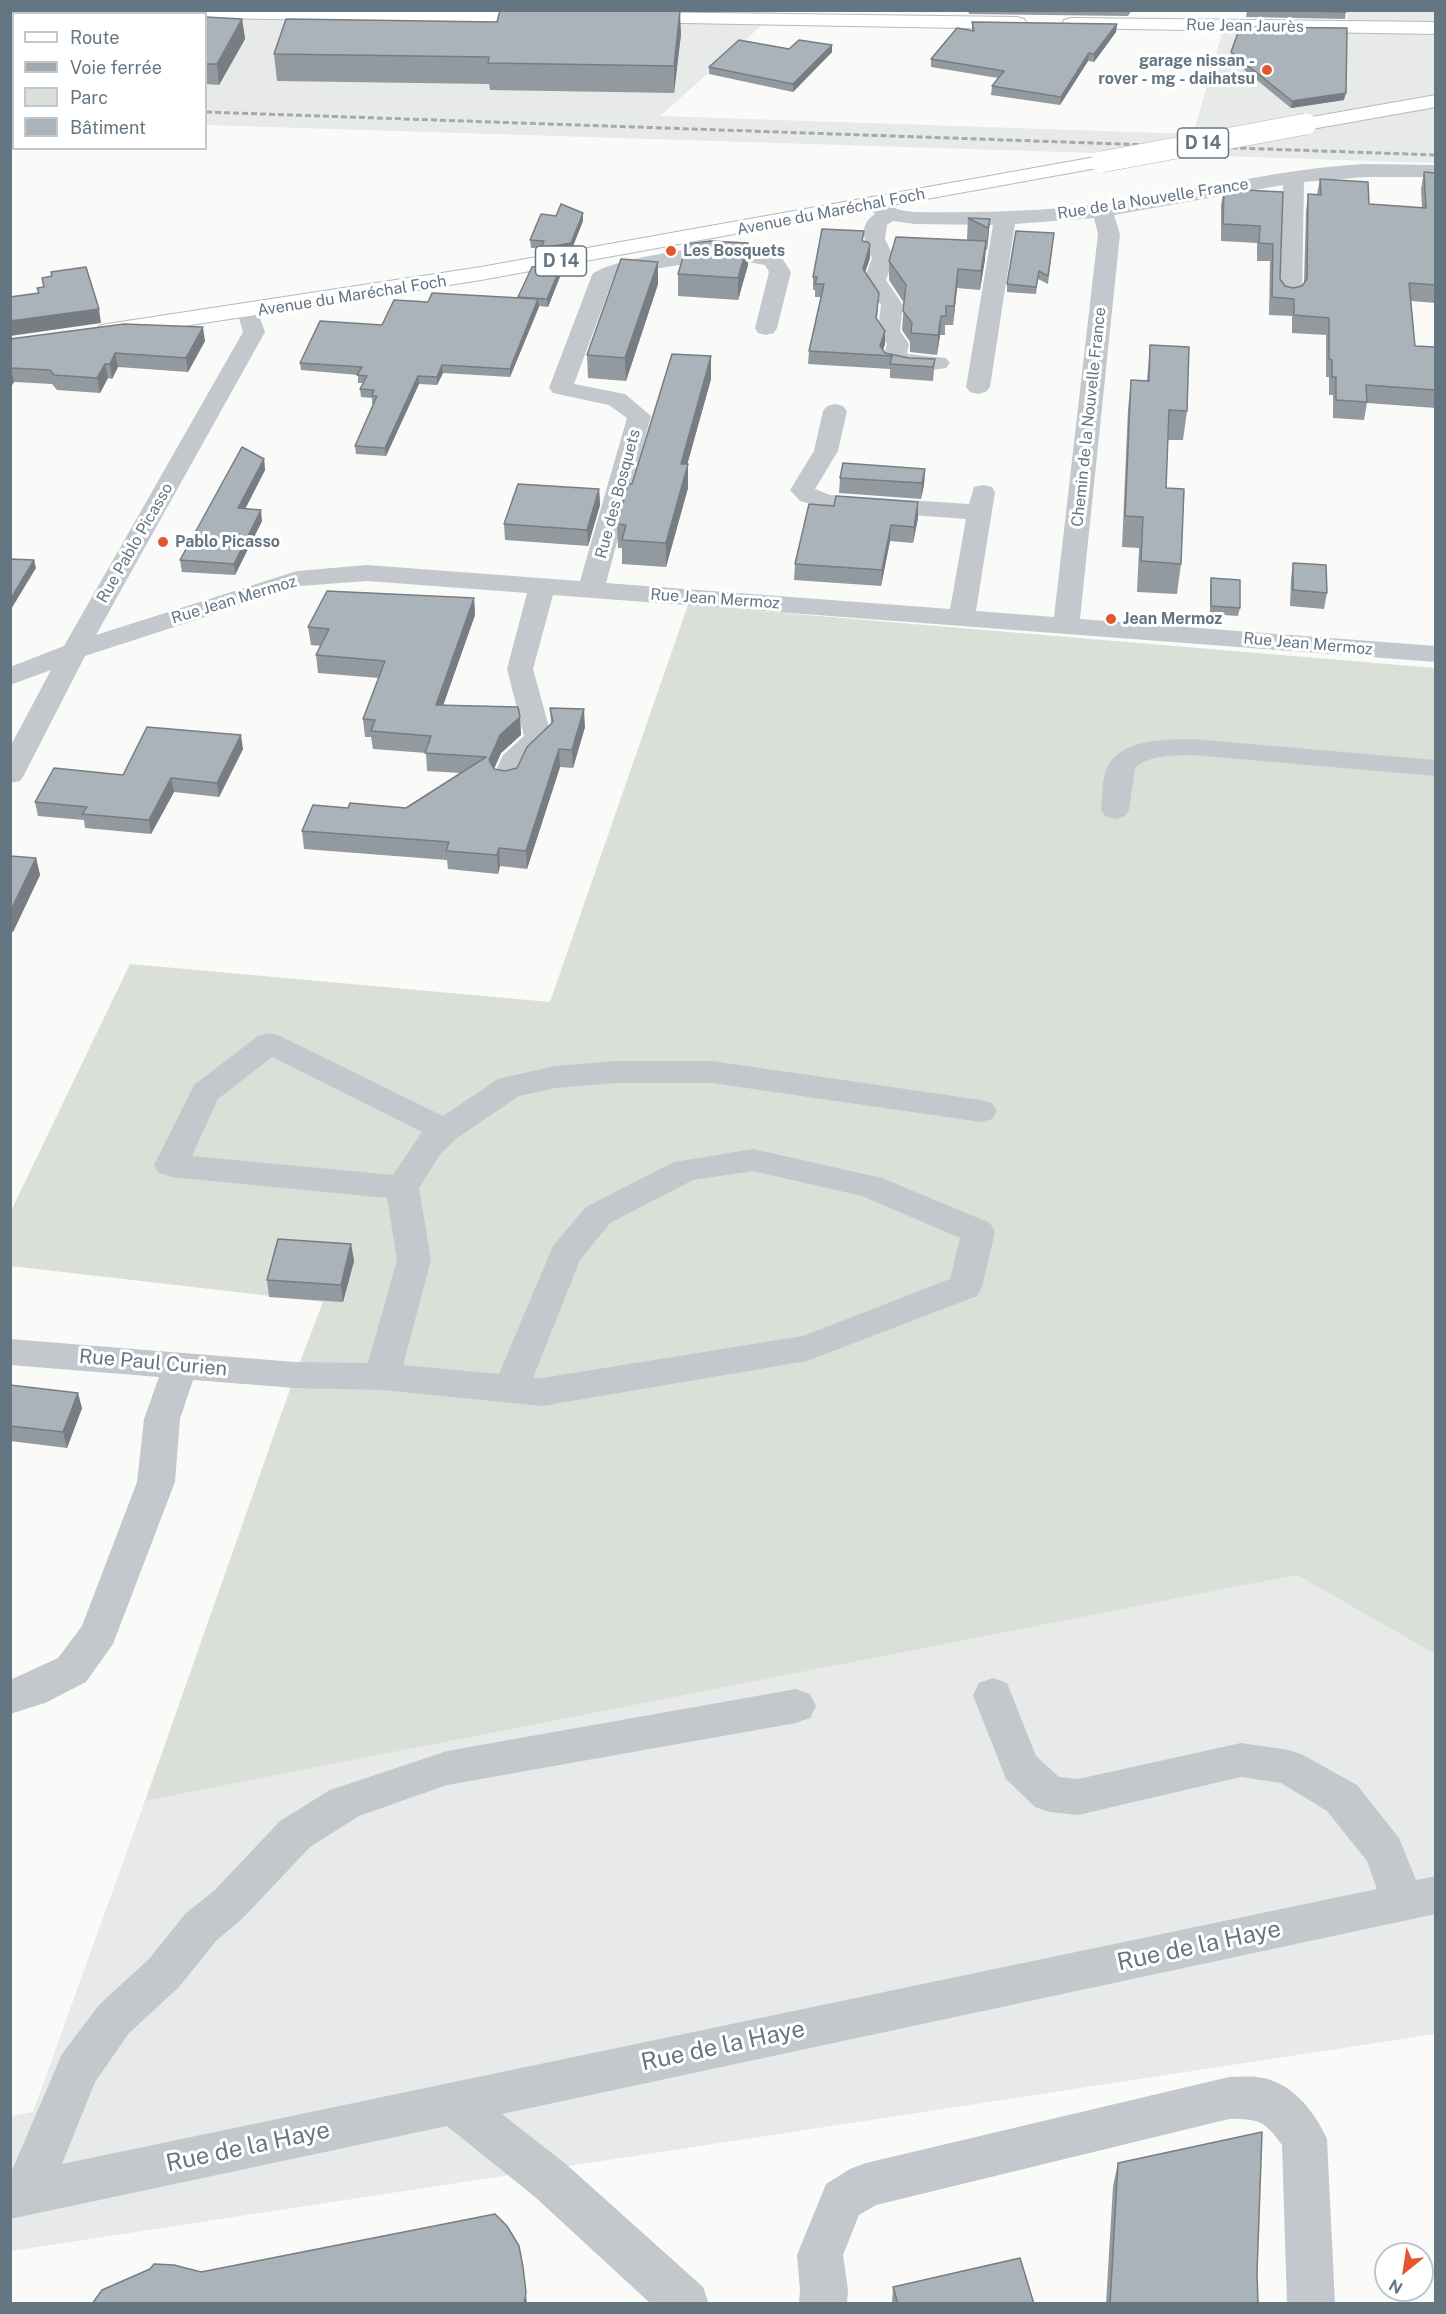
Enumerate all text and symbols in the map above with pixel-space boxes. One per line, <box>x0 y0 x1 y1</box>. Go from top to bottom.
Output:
legend <box>12 12 207 150</box>
street label: Rue Jean Jaurès <box>1186 15 1304 37</box>
text: Route <box>70 27 119 48</box>
place label: garage nissan - rover - mg - daihatsu <box>1098 51 1255 89</box>
text: Voie ferrée <box>70 57 162 78</box>
marker: garage nissan - rover - mg - daihatsu <box>1260 63 1274 77</box>
text: Parc <box>70 87 108 108</box>
text: Bâtiment <box>70 117 146 138</box>
road number: D 14 <box>1178 128 1228 158</box>
street label: Rue de la Nouvelle France <box>1056 174 1250 224</box>
street label: Avenue du Maréchal Foch <box>735 184 927 240</box>
place label: Les Bosquets <box>683 241 785 261</box>
marker: Les Bosquets <box>664 244 678 258</box>
road number: D 14 <box>536 246 586 276</box>
street label: Avenue du Maréchal Foch <box>256 272 448 320</box>
street label: Chemin de la Nouvelle France <box>1068 306 1110 528</box>
street label: Rue des Bosquets <box>591 427 645 561</box>
street label: Rue Pablo Picasso <box>93 480 177 606</box>
place label: Pablo Picasso <box>175 532 280 552</box>
marker: Pablo Picasso <box>156 535 170 549</box>
street label: Rue Jean Mermoz <box>169 572 299 628</box>
street label: Rue Jean Mermoz <box>650 585 780 613</box>
place label: Jean Mermoz <box>1123 609 1222 629</box>
marker: Jean Mermoz <box>1104 612 1118 626</box>
street label: Rue Jean Mermoz <box>1242 629 1374 659</box>
street label: Rue Paul Curien <box>78 1345 228 1381</box>
street label: Rue de la Haye <box>1114 1915 1284 1977</box>
street label: Rue de la Haye <box>638 2015 808 2077</box>
street label: Rue de la Haye <box>163 2116 333 2178</box>
north arrow <box>1374 2242 1434 2302</box>
text: N <box>1386 2275 1406 2298</box>

